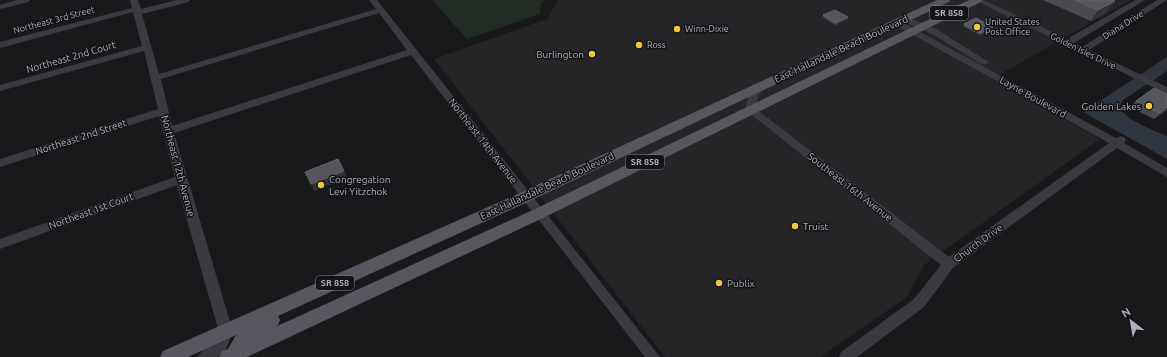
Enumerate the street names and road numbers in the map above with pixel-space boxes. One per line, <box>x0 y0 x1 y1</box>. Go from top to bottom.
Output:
street label: Northeast 3rd Street <box>12 4 96 36</box>
road number: SR 858 <box>930 6 968 20</box>
street label: Diana Drive <box>1101 8 1145 42</box>
street label: East Hallandale Beach Boulevard <box>772 13 910 85</box>
street label: Golden Isles Drive <box>1049 31 1117 71</box>
street label: Northeast 2nd Court <box>25 39 117 75</box>
street label: Layne Boulevard <box>998 74 1068 120</box>
street label: Northeast 14th Avenue <box>446 96 520 186</box>
street label: Northeast 12th Avenue <box>159 114 197 218</box>
street label: Northeast 2nd Street <box>34 117 128 157</box>
street label: East Hallandale Beach Boulevard <box>478 150 616 222</box>
street label: Southeast 16th Avenue <box>805 150 895 224</box>
road number: SR 858 <box>626 155 664 169</box>
street label: Northeast 1st Court <box>47 191 135 231</box>
street label: Church Drive <box>951 222 1005 264</box>
road number: SR 858 <box>316 276 354 290</box>

